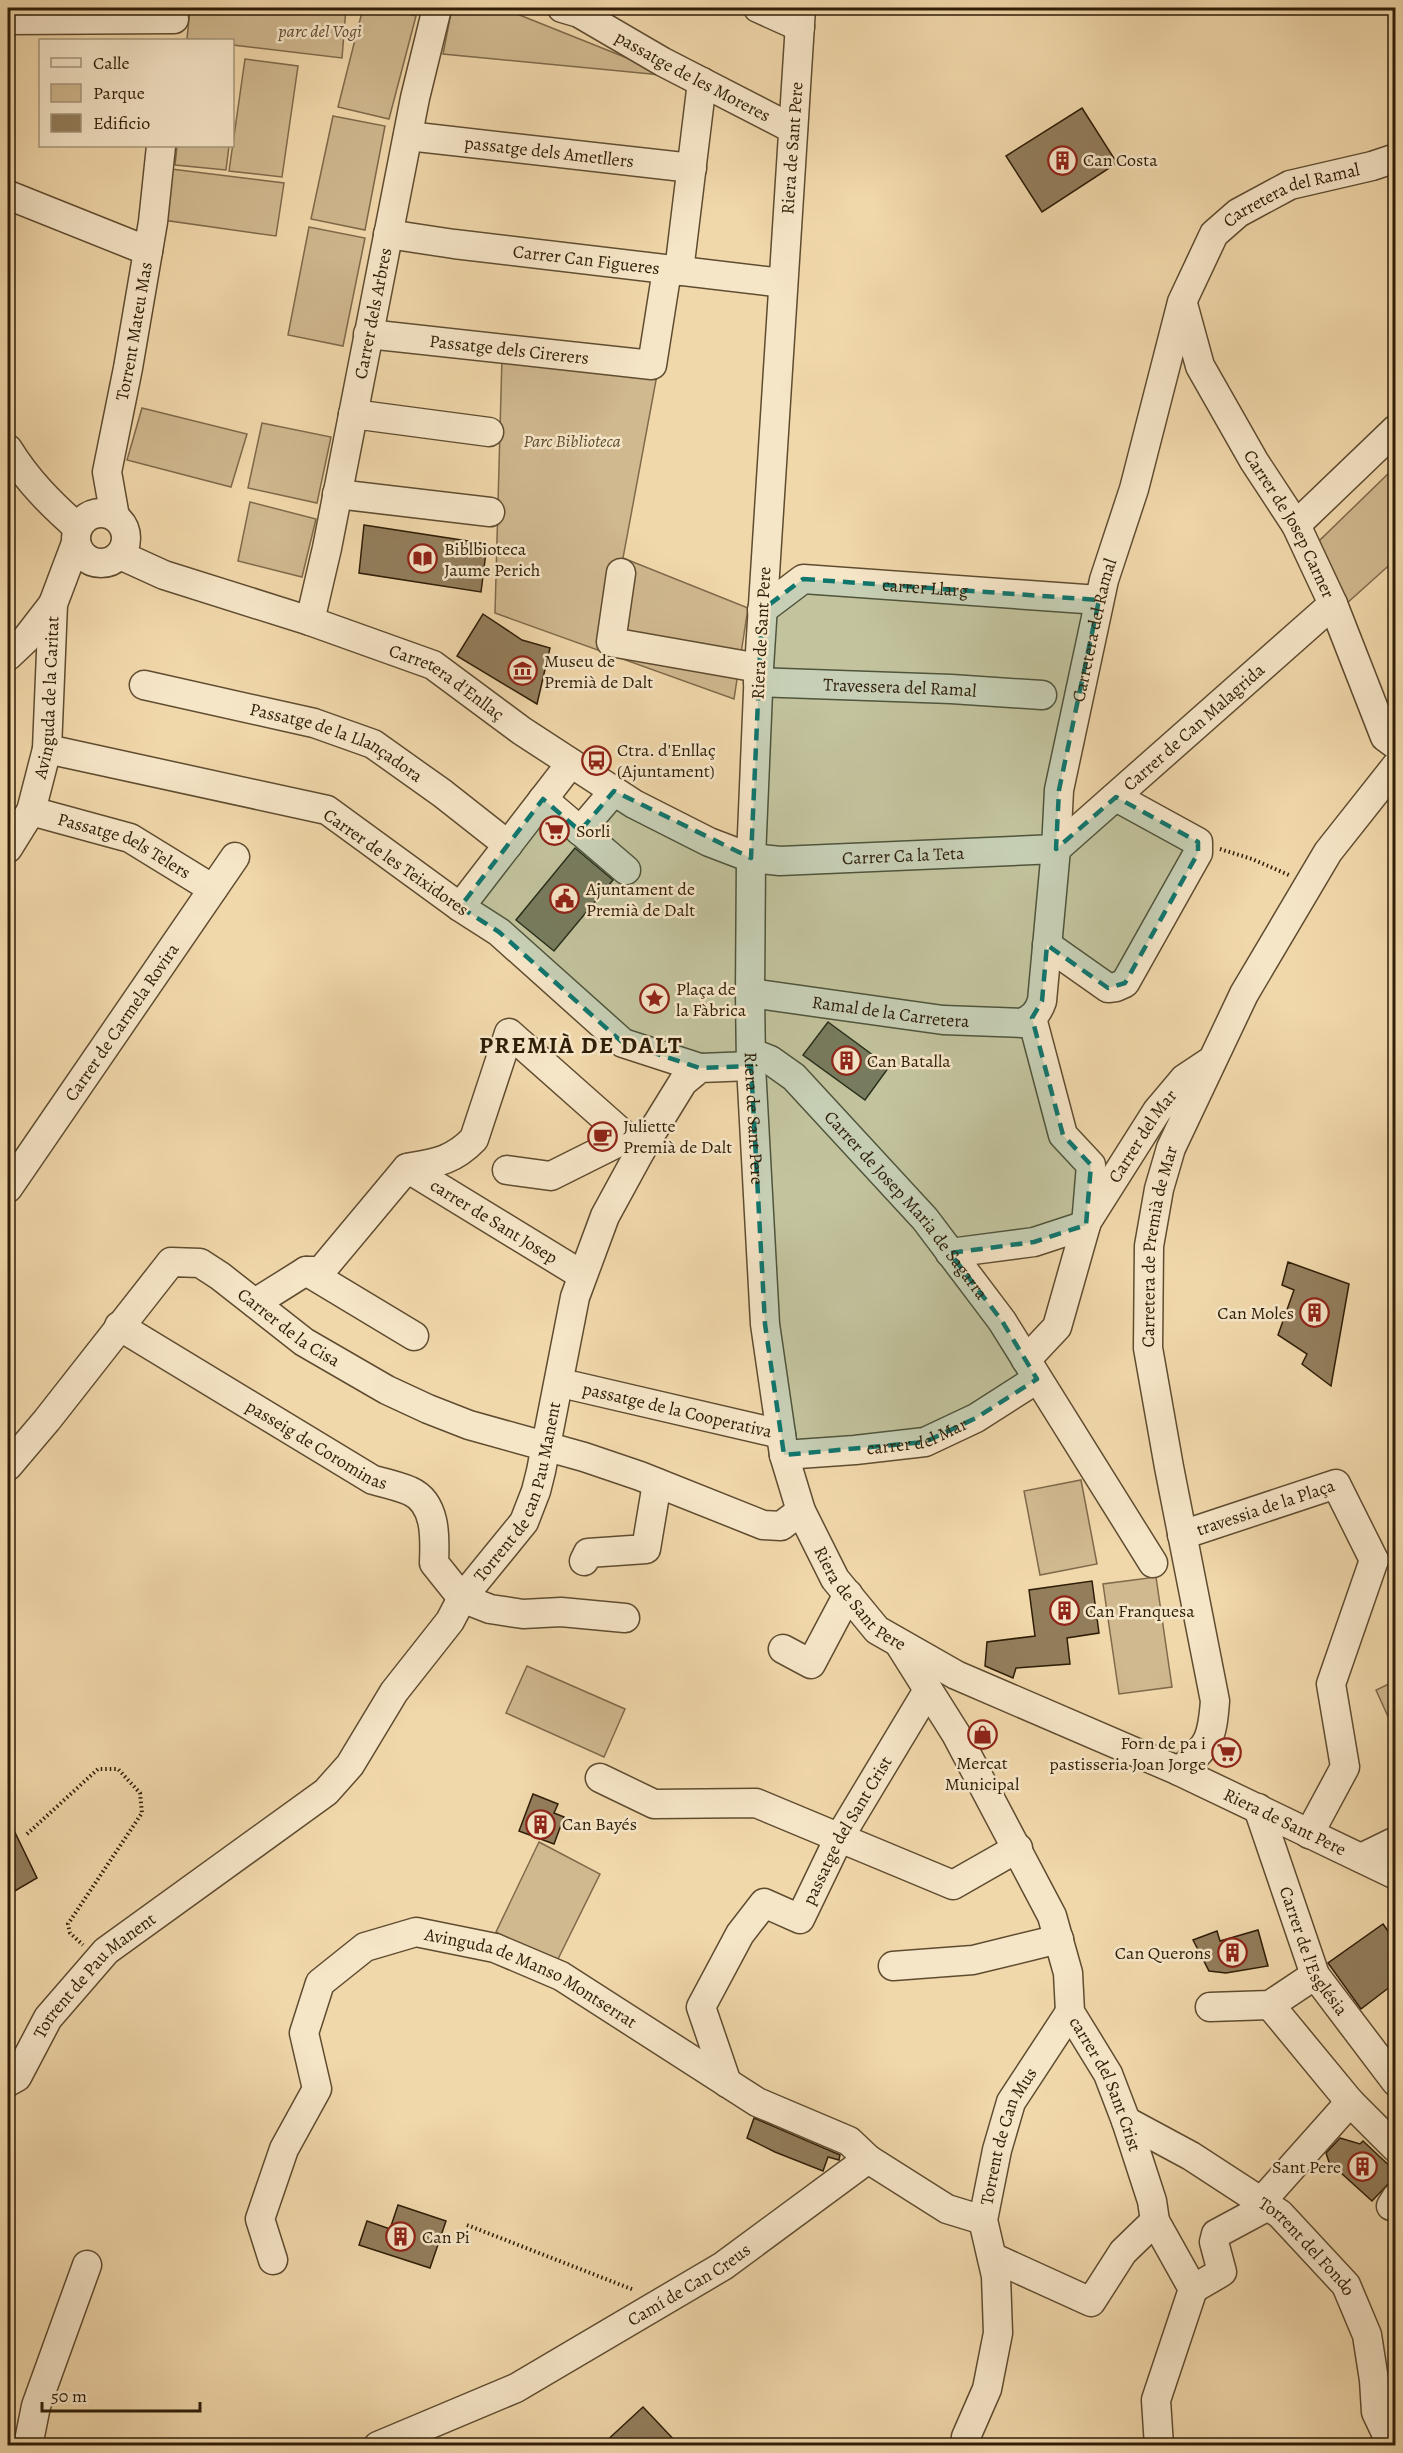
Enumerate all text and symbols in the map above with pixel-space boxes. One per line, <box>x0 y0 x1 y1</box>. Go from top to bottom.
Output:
park label: parc del Vogi <box>277 19 362 43</box>
street label: passatge de les Moreres <box>611 25 775 127</box>
legend <box>39 39 234 147</box>
text: Calle <box>93 51 130 75</box>
text: Parque <box>93 81 145 105</box>
street label: Riera de Sant Pere <box>775 81 809 215</box>
text: Edificio <box>93 111 150 135</box>
street label: passatge dels Ametllers <box>463 130 635 173</box>
building icon: Can Costa <box>1046 144 1078 176</box>
place label: Can Costa <box>1083 148 1158 172</box>
street label: Carretera del Ramal <box>1218 157 1363 233</box>
street label: Carrer Can Figueres <box>512 239 661 280</box>
street label: Carrer dels Arbres <box>348 246 397 381</box>
street label: Torrent Mateu Mas <box>110 260 158 403</box>
street label: Passatge dels Cirerers <box>428 329 590 370</box>
park label: Parc Biblioteca <box>523 429 621 453</box>
street label: Carrer de Josep Carner <box>1238 445 1341 602</box>
place label: Biblbioteca Jaume Perich <box>444 537 541 582</box>
library icon: Biblbioteca Jaume Perich <box>407 543 439 575</box>
street label: Carretera del Ramal <box>1066 555 1122 704</box>
street label: Riera de Sant Pere <box>746 566 776 700</box>
street label: carrer Llarg <box>882 573 969 603</box>
street label: Avinguda de la Caritat <box>28 616 64 782</box>
street label: Carretera d'Enllaç <box>386 638 509 726</box>
place label: Museu de Premià de Dalt <box>544 649 653 694</box>
museum icon: Museu de Premià de Dalt <box>507 655 539 687</box>
street label: Carrer de Can Malagrida <box>1118 658 1270 796</box>
street label: Travessera del Ramal <box>823 672 978 703</box>
street label: Passatge de la Llançadora <box>247 697 428 788</box>
place label: Ctra. d'Enllaç (Ajuntament) <box>617 738 716 783</box>
bus stop icon: Ctra. d'Enllaç (Ajuntament) <box>580 744 612 776</box>
street label: Carrer de les Teixidores <box>318 803 474 921</box>
street label: Passatge dels Telers <box>55 807 195 885</box>
supermarket icon: Sorli <box>539 815 571 847</box>
place label: Sorli <box>576 819 611 843</box>
street label: Carrer Ca la Teta <box>841 841 966 870</box>
place label: Ajuntament de Premià de Dalt <box>585 877 695 922</box>
public building icon: Ajuntament de Premià de Dalt <box>549 883 581 915</box>
street label: Carrer de Carmela Rovira <box>59 938 185 1106</box>
place label: Plaça de la Fàbrica <box>676 977 747 1022</box>
place icon: Plaça de la Fàbrica <box>639 983 671 1015</box>
street label: Ramal de la Carretera <box>810 990 970 1033</box>
district label: PREMIÀ DE DALT <box>479 1029 683 1061</box>
building icon: Can Batalla <box>830 1045 862 1077</box>
place label: Can Batalla <box>867 1049 951 1073</box>
street label: Riera de Sant Pere <box>739 1052 769 1185</box>
street label: Carrer del Mar <box>1102 1084 1182 1188</box>
street label: Carrer de Josep Maria de Sagarra <box>819 1105 994 1305</box>
place label: Juliette Premià de Dalt <box>623 1114 732 1159</box>
cafe icon: Juliette Premià de Dalt <box>586 1120 618 1152</box>
street label: Carretera de Premià de Mar <box>1136 1143 1183 1348</box>
street label: carrer de Sant Josep <box>426 1173 562 1269</box>
street label: Carrer de la Cisa <box>233 1282 345 1373</box>
building icon: Can Moles <box>1299 1297 1331 1329</box>
place label: Can Moles <box>1217 1301 1294 1325</box>
street label: passatge de la Cooperativa <box>580 1376 775 1444</box>
street label: passeig de Corominas <box>242 1394 390 1495</box>
street label: Torrent de can Pau Manent <box>468 1400 566 1587</box>
street label: carrer del Mar <box>865 1412 971 1461</box>
street label: travessia de la Plaça <box>1193 1473 1338 1541</box>
street label: Riera de Sant Pere <box>808 1542 910 1656</box>
building icon: Can Franquesa <box>1048 1595 1080 1627</box>
place label: Can Franquesa <box>1085 1599 1195 1623</box>
shop icon: Mercat Municipal <box>966 1718 998 1750</box>
place label: Forn de pa i pastisseria Joan Jorge <box>1049 1731 1206 1776</box>
supermarket icon: Forn de pa i pastisseria Joan Jorge <box>1211 1737 1243 1769</box>
place label: Mercat Municipal <box>945 1751 1020 1796</box>
street label: passatge del Sant Crist <box>797 1752 898 1909</box>
street label: Riera de Sant Pere <box>1220 1782 1350 1861</box>
building icon: Can Bayés <box>525 1808 557 1840</box>
place label: Can Bayés <box>562 1812 637 1836</box>
street label: Carrer de l'Església <box>1274 1883 1354 2021</box>
street label: Torrent de Pau Manent <box>27 1907 161 2042</box>
street label: Avinguda de Manso Montserrat <box>422 1922 642 2034</box>
building icon: Can Querons <box>1216 1937 1248 1969</box>
place label: Can Querons <box>1115 1941 1211 1965</box>
street label: carrer del Sant Crist <box>1064 2012 1147 2154</box>
street label: Torrent de Can Mus <box>974 2063 1043 2207</box>
building icon: Sant Pere <box>1346 2151 1378 2183</box>
place label: Sant Pere <box>1272 2155 1341 2179</box>
street label: Torrent del Fondo <box>1254 2191 1361 2299</box>
building icon: Can Pi <box>385 2221 417 2253</box>
place label: Can Pi <box>422 2225 470 2249</box>
street label: Camí de Can Creus <box>623 2238 755 2332</box>
scale bar <box>42 2375 200 2413</box>
text: 50 m <box>51 2384 87 2408</box>

